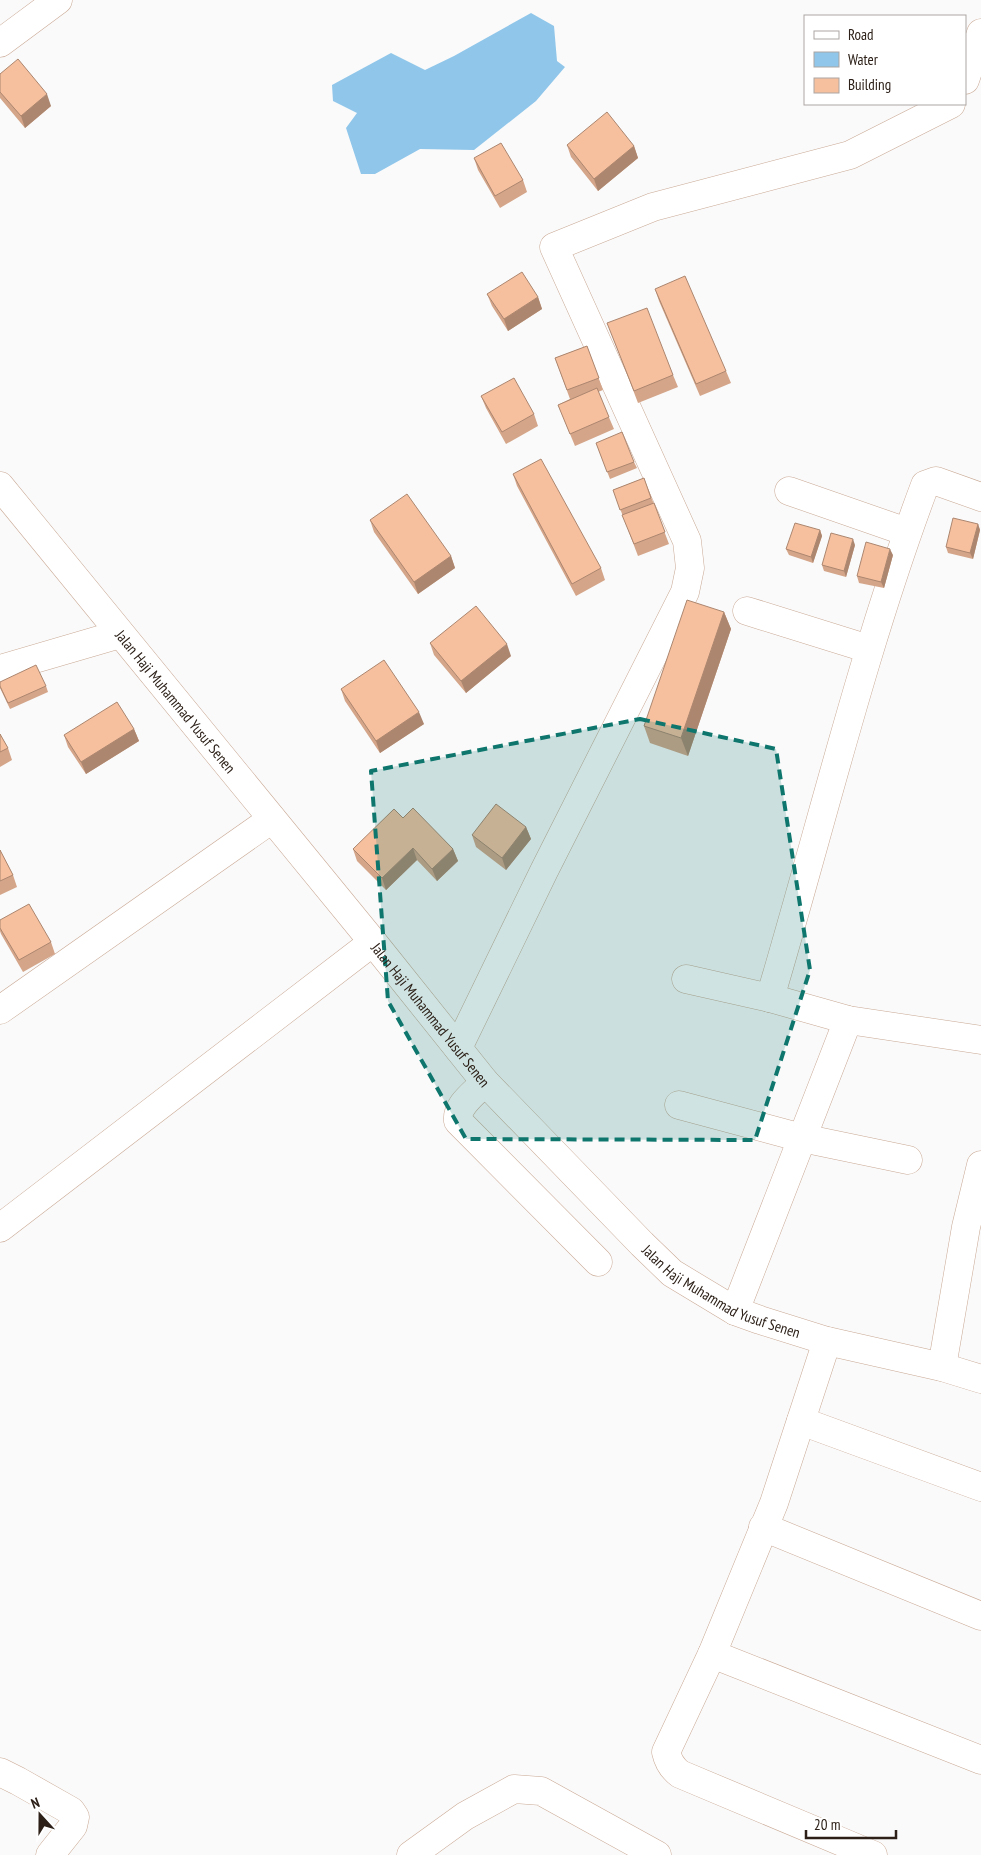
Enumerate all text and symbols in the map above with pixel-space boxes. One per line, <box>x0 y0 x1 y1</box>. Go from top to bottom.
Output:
legend <box>804 15 966 105</box>
text: Road <box>848 25 874 44</box>
text: Water <box>848 50 879 69</box>
text: Building <box>848 75 891 94</box>
street label: Jalan Haji Muhammad Yusuf Senen <box>111 625 240 777</box>
street label: Jalan Haji Muhammad Yusuf Senen <box>367 938 494 1091</box>
street label: Jalan Haji Muhammad Yusuf Senen <box>638 1239 803 1342</box>
north arrow <box>15 1790 65 1840</box>
text: N <box>29 1793 42 1813</box>
scale bar <box>806 1808 896 1840</box>
text: 20 m <box>814 1815 840 1834</box>

